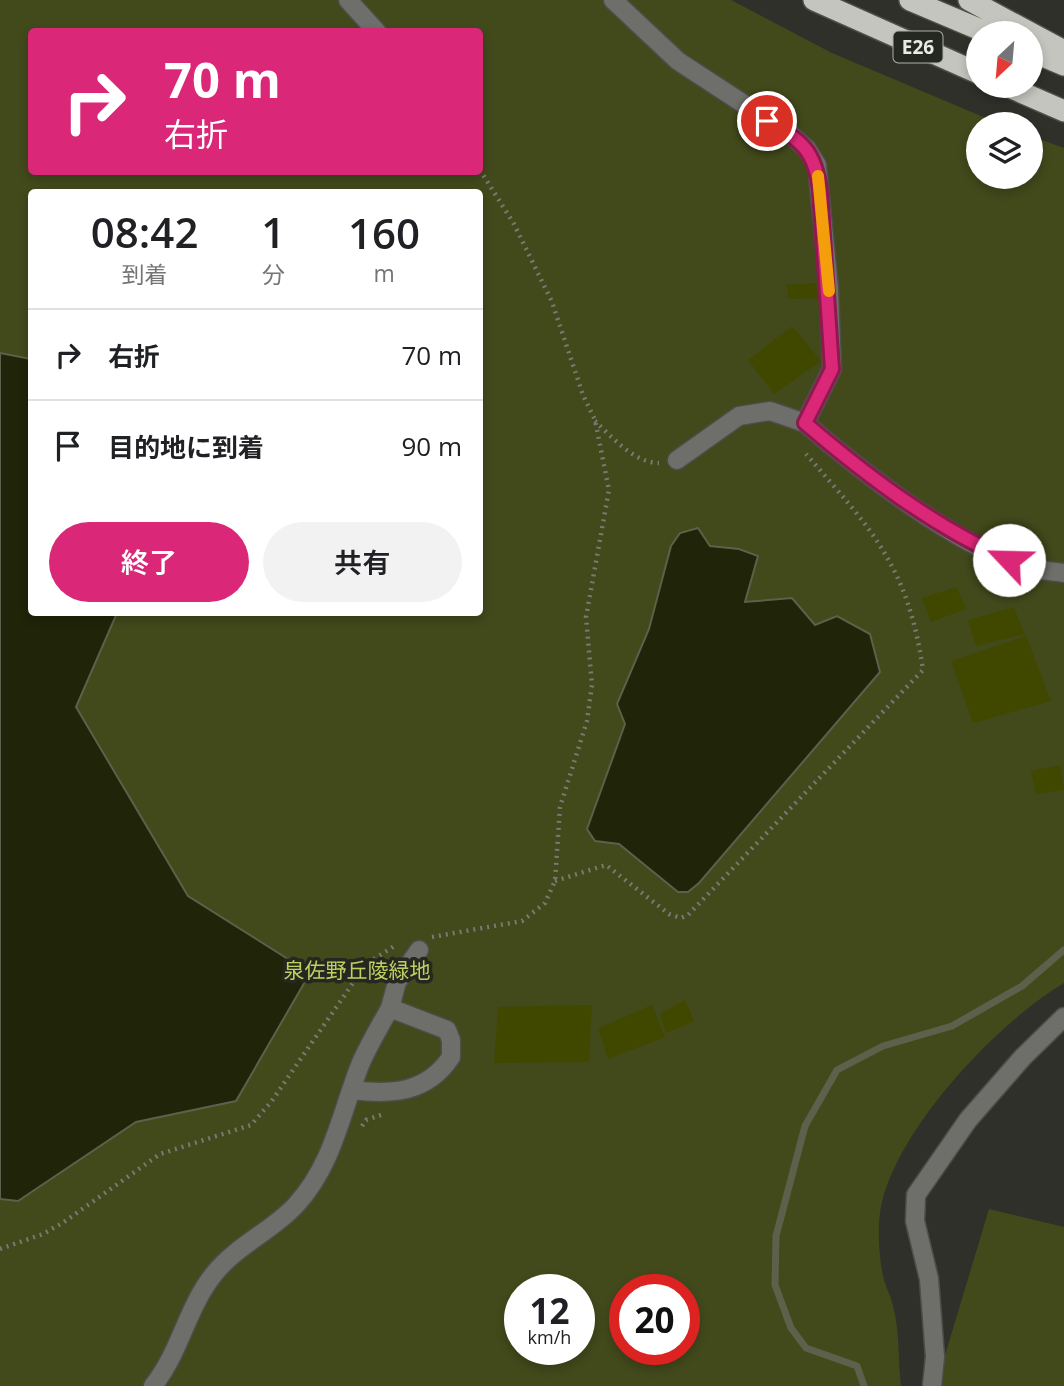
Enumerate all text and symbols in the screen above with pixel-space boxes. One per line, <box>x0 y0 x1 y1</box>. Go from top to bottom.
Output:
north arrow <box>966 21 1043 98</box>
map controls <box>966 21 1043 189</box>
road number: E26 <box>894 32 942 62</box>
text: 70 m <box>164 46 281 112</box>
icon: right <box>49 56 140 147</box>
pin <box>737 91 797 151</box>
icon: arrive <box>748 102 786 140</box>
text: 右折 <box>164 112 228 155</box>
button: layers <box>966 112 1043 189</box>
text: 08:42 <box>91 203 198 260</box>
text: 1 <box>261 203 285 260</box>
text: 160 <box>348 204 420 261</box>
text: m <box>373 257 395 289</box>
text: 到着 <box>122 258 168 290</box>
text: 分 <box>262 258 285 290</box>
icon: right <box>49 336 87 374</box>
text: 70 m <box>401 337 462 373</box>
text: 右折 <box>108 338 160 374</box>
icon: arrive <box>49 427 87 465</box>
text: 90 m <box>401 428 462 464</box>
text: 目的地に到着 <box>108 429 264 465</box>
button: 終了 <box>49 522 249 602</box>
button: 共有 <box>263 522 462 602</box>
position arrow <box>972 523 1046 597</box>
park label: 泉佐野丘陵緑地 <box>284 956 431 984</box>
speed limit sign: 20 <box>609 1274 700 1365</box>
text: 12 <box>529 1287 570 1334</box>
text: km/h <box>528 1325 571 1349</box>

